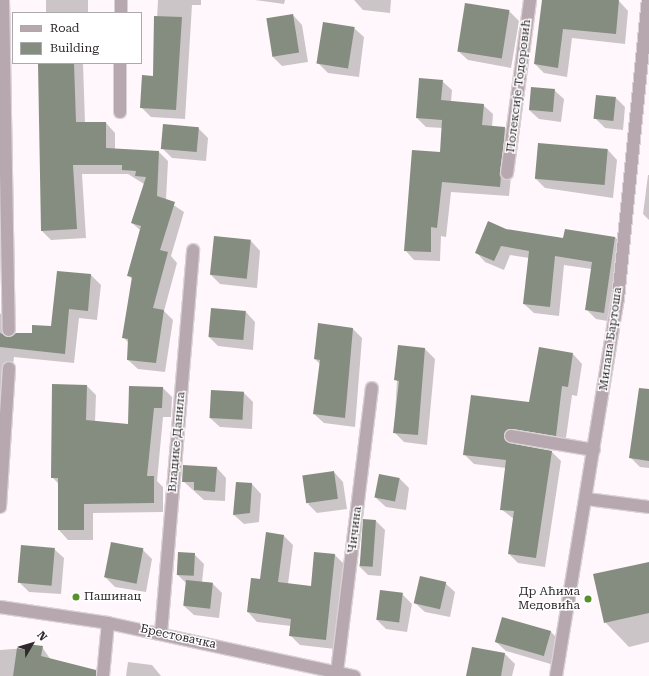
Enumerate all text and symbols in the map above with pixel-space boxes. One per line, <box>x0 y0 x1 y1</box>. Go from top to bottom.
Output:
legend <box>12 12 142 64</box>
street label: Полексије Тодоровић <box>504 19 534 153</box>
text: Road <box>50 21 79 35</box>
text: Building <box>50 41 99 55</box>
street label: Милана Бартоша <box>597 286 625 392</box>
street label: Владике Данила <box>165 391 189 493</box>
street label: Чичина <box>345 506 365 554</box>
place label: Др Аћима Медовића <box>518 585 580 613</box>
place label: Пашинац <box>84 590 141 604</box>
marker: Пашинац <box>71 592 81 602</box>
marker: Др Аћима Медовића <box>583 594 593 604</box>
street label: Брестовачка <box>139 622 217 652</box>
north arrow <box>12 624 52 664</box>
text: N <box>34 629 50 644</box>

